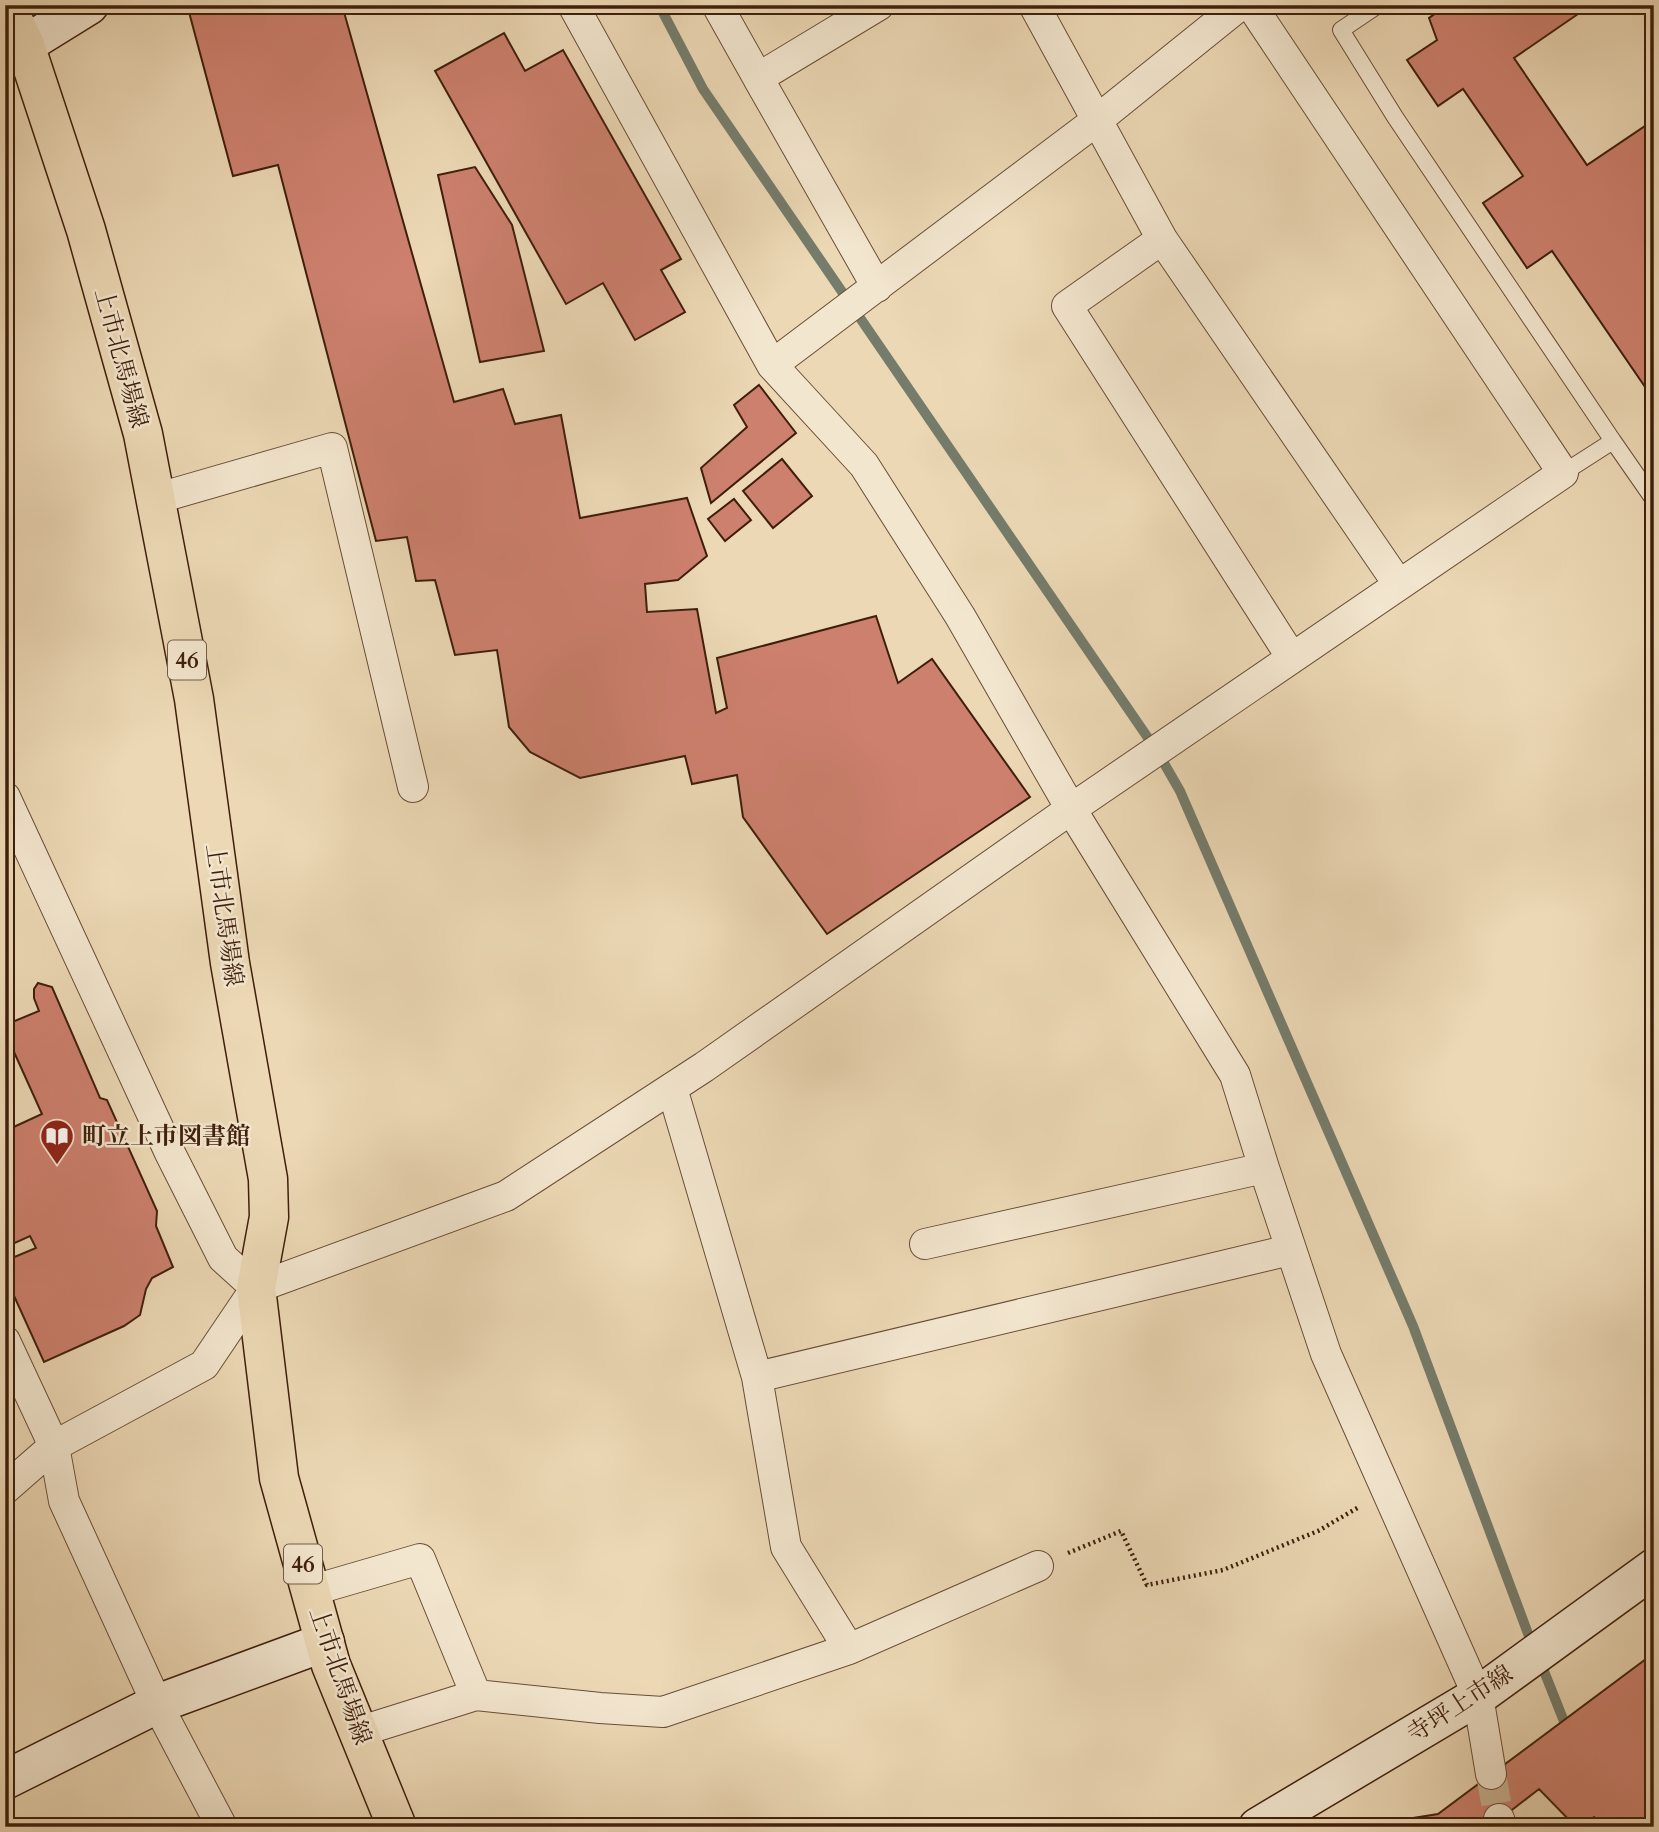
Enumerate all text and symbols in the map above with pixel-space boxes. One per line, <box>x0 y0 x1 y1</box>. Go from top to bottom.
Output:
street label: 上市北馬場線 <box>86 284 156 432</box>
road number: 46 <box>168 640 206 680</box>
street label: 上市北馬場線 <box>198 841 250 989</box>
library icon: 町立上市図書館 <box>38 1117 76 1166</box>
place label: 町立上市図書館 <box>82 1120 250 1153</box>
road number: 46 <box>284 1544 322 1583</box>
street label: 上市北馬場線 <box>301 1603 379 1749</box>
street label: 寺坪上市線 <box>1401 1657 1519 1751</box>

